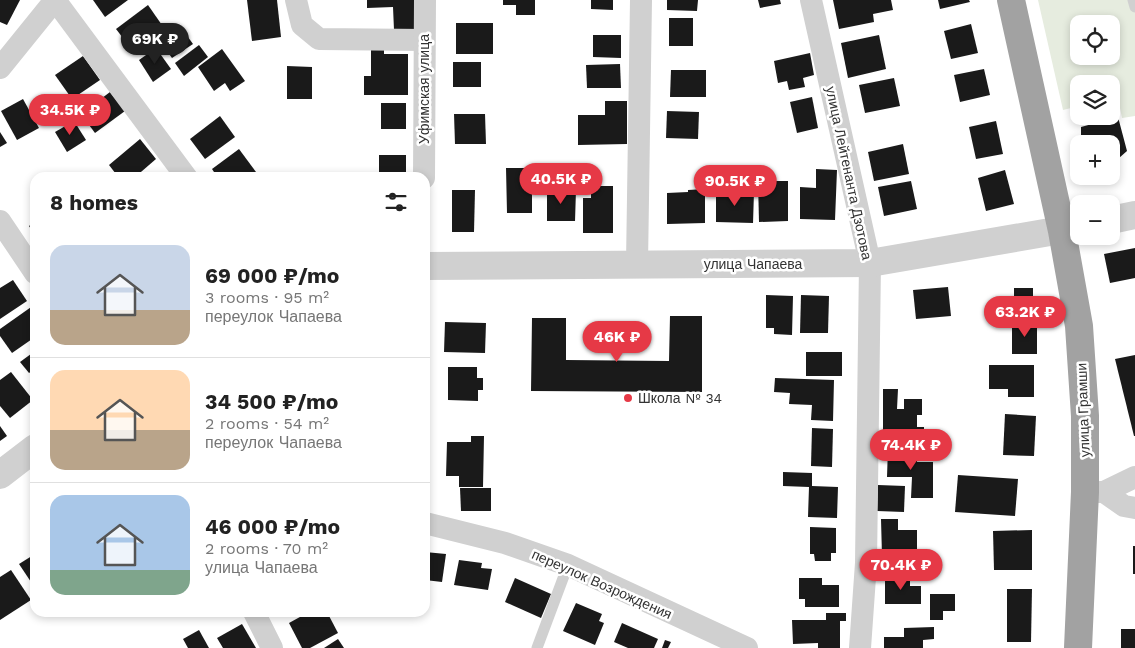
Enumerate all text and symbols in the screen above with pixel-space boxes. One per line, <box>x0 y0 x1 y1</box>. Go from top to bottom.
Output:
map controls <box>1070 15 1120 245</box>
button: locate <box>1070 15 1120 65</box>
pin: 69K ₽ <box>120 22 190 65</box>
text: 69K ₽ <box>132 29 178 48</box>
street label: Уфимская улица <box>416 34 432 144</box>
button: layers <box>1070 75 1120 125</box>
street label: улица Лейтенанта Дзотова <box>823 85 875 261</box>
pin: 34.5K ₽ <box>24 94 116 136</box>
text: 34.5K ₽ <box>40 100 100 119</box>
button: + <box>1070 135 1120 185</box>
pin: 40.5K ₽ <box>515 162 607 205</box>
pin: 90.5K ₽ <box>689 164 781 207</box>
text: 40.5K ₽ <box>530 169 592 188</box>
text: 90.5K ₽ <box>705 171 765 190</box>
icon: filters <box>382 188 410 216</box>
text: 8 homes <box>50 190 138 215</box>
button: − <box>1070 195 1120 245</box>
street label: улица Чапаева <box>704 256 803 272</box>
text: 69 000 ₽/mo <box>205 263 339 288</box>
icon: home <box>90 265 150 325</box>
text: 3 rooms · 95 m² <box>205 288 329 307</box>
pin: 63.2K ₽ <box>979 296 1071 338</box>
text: 63.2K ₽ <box>995 302 1055 321</box>
text: переулок Чапаева <box>205 307 342 326</box>
pin: 46K ₽ <box>582 320 652 363</box>
text: 46K ₽ <box>594 327 640 346</box>
street label: улица Грамши <box>1073 363 1093 457</box>
text: 34 500 ₽/mo <box>205 389 338 414</box>
icon: home <box>90 390 150 450</box>
place label: Школа № 34 <box>638 390 722 406</box>
marker: Школа № 34 <box>622 392 634 404</box>
text: 2 rooms · 54 m² <box>205 414 329 433</box>
pin: 74.4K ₽ <box>865 428 957 471</box>
text: переулок Чапаева <box>205 433 342 452</box>
text: 74.4K ₽ <box>881 435 941 454</box>
text: 46 000 ₽/mo <box>205 514 340 539</box>
icon: home <box>90 515 150 575</box>
text: 2 rooms · 70 m² <box>205 539 328 558</box>
street label: переулок Возрождения <box>529 546 675 622</box>
pin: 70.4K ₽ <box>855 548 947 591</box>
text: 70.4K ₽ <box>871 555 931 574</box>
text: улица Чапаева <box>205 558 318 577</box>

